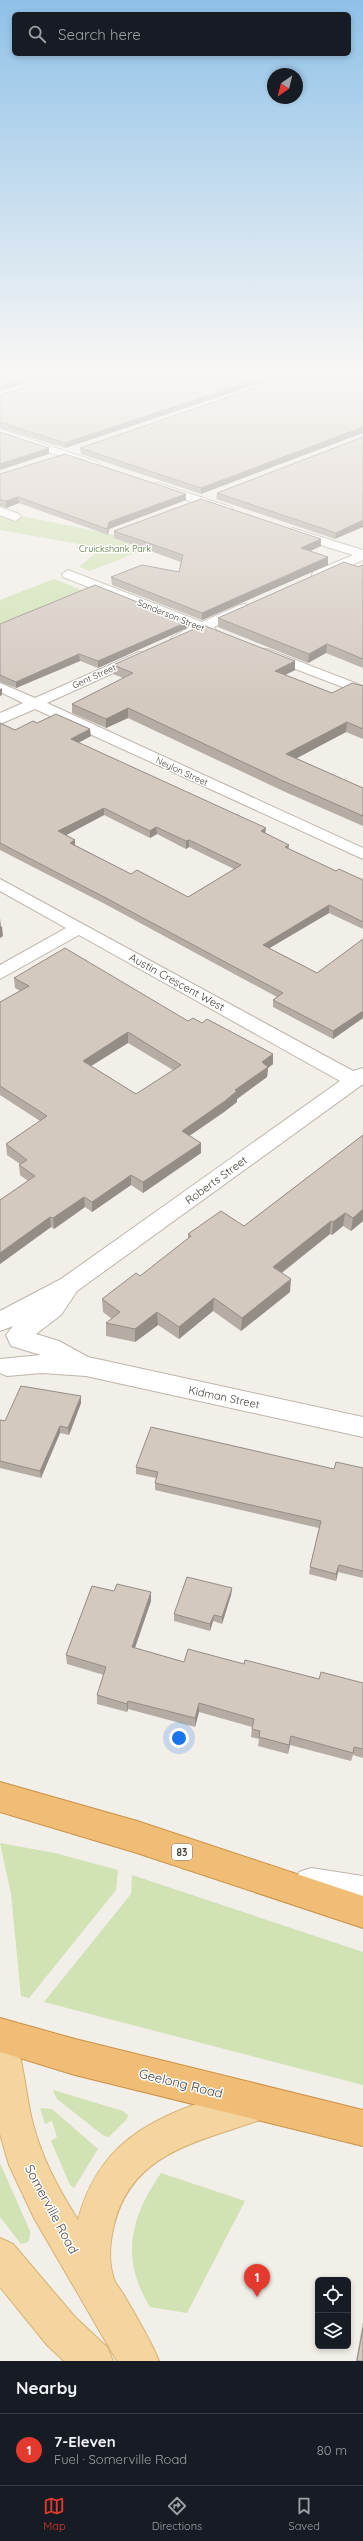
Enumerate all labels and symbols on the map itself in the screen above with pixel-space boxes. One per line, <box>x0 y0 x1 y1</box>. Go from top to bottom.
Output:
north arrow <box>267 68 303 104</box>
park label: Cruickshank Park <box>79 543 151 554</box>
street label: Sanderson Street <box>136 596 206 634</box>
street label: Gent Street <box>70 661 118 691</box>
street label: Neylon Street <box>154 754 210 788</box>
street label: Austin Crescent West <box>127 950 227 1014</box>
street label: Roberts Street <box>182 1153 250 1207</box>
street label: Kidman Street <box>187 1383 261 1411</box>
your location <box>169 1728 189 1748</box>
road number: 83 <box>172 1844 192 1860</box>
street label: Geelong Road <box>137 2065 225 2101</box>
street label: Somerville Road <box>22 2162 82 2256</box>
pin: 1 <box>244 2264 270 2297</box>

